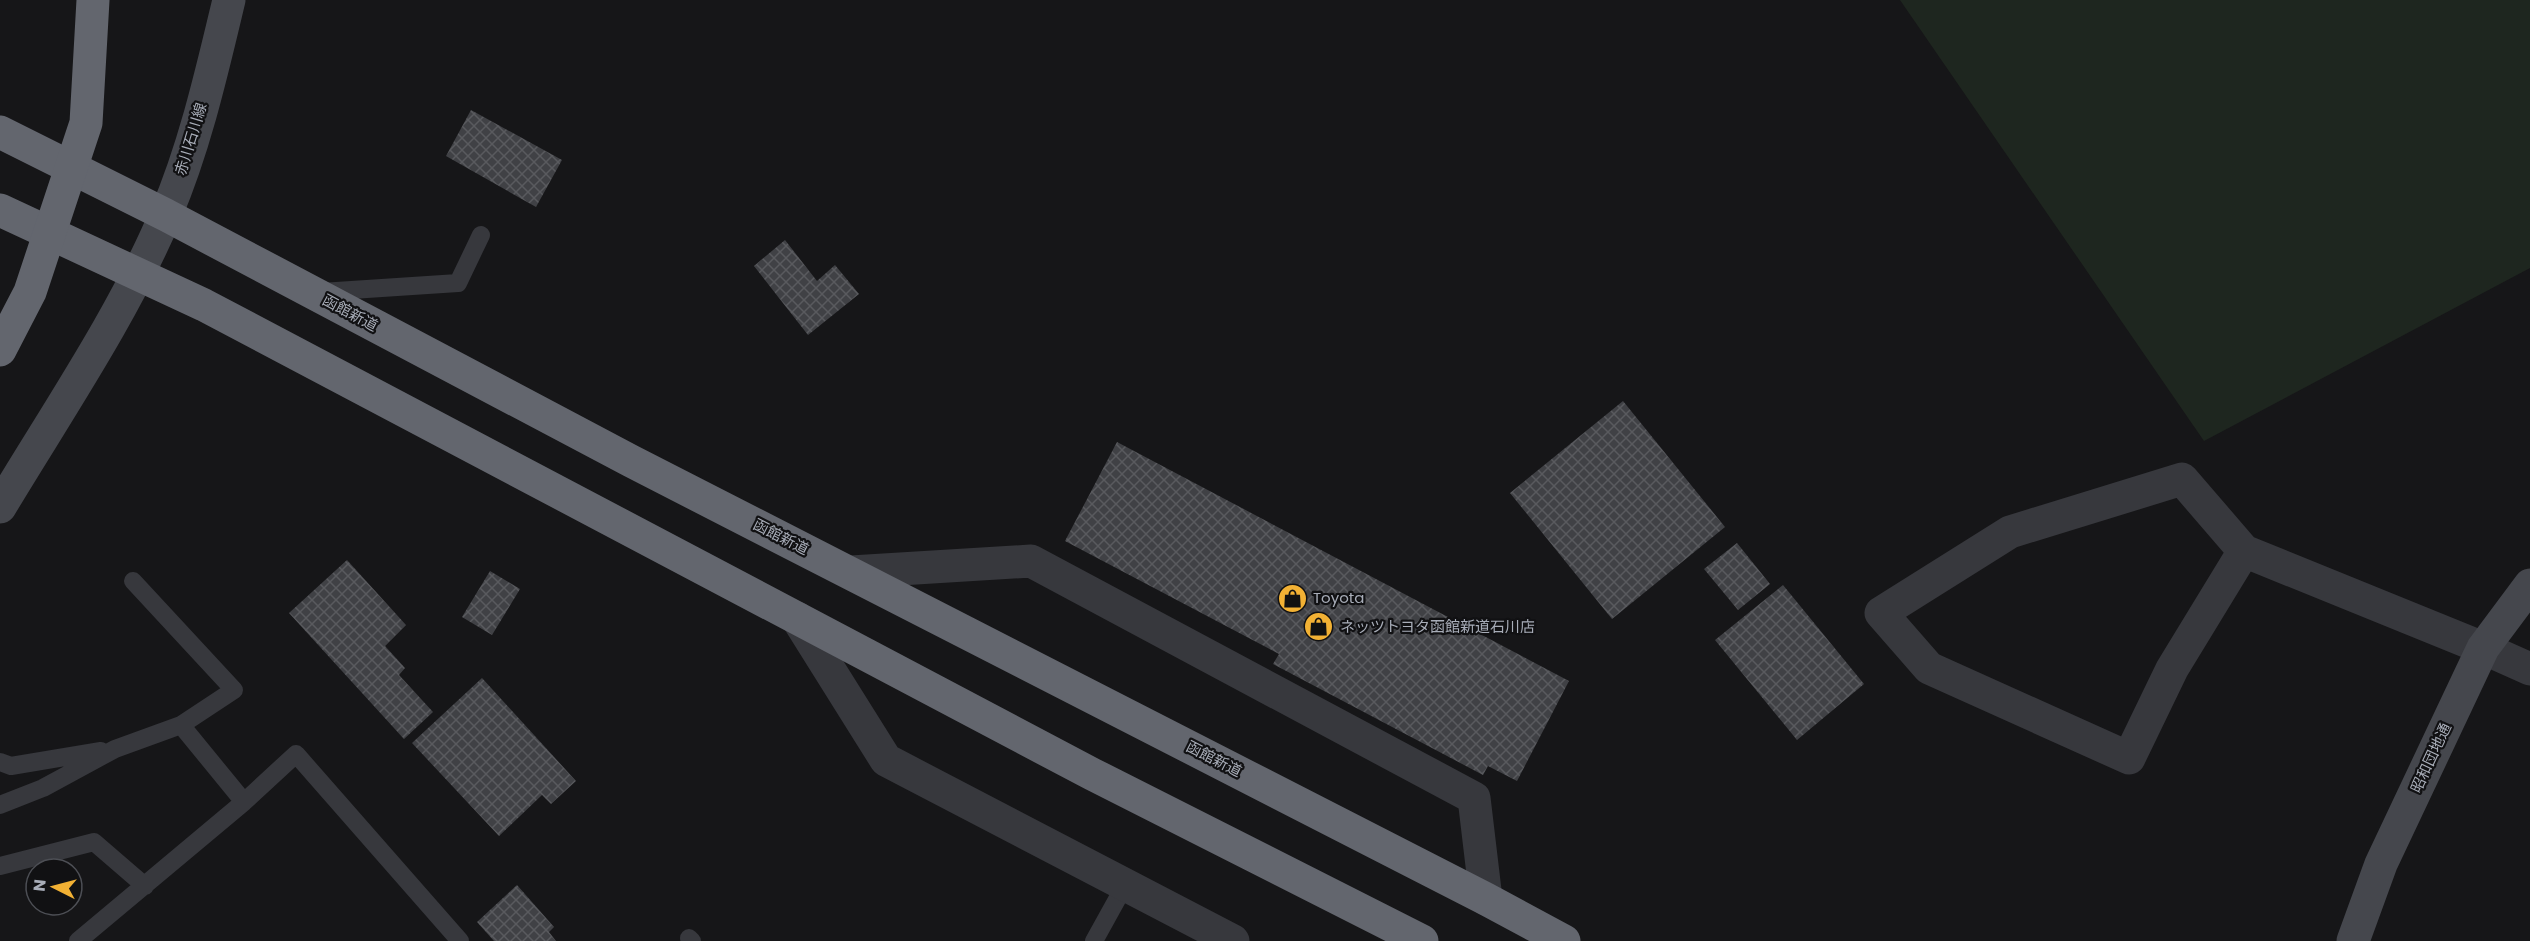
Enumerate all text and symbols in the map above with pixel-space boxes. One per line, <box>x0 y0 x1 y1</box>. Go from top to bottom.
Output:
street label: 赤川石川線 <box>170 100 212 178</box>
street label: 函館新道 <box>319 289 382 336</box>
street label: 函館新道 <box>750 514 813 560</box>
shop icon: Toyota <box>1276 582 1308 614</box>
place label: Toyota <box>1313 587 1364 608</box>
shop icon: ネッツトヨタ函館新道石川店 <box>1303 611 1335 643</box>
place label: ネッツトヨタ函館新道石川店 <box>1340 616 1535 637</box>
street label: 昭和団地通 <box>2405 719 2456 796</box>
street label: 函館新道 <box>1183 736 1246 782</box>
north arrow <box>24 857 84 917</box>
text: N <box>28 878 52 893</box>

